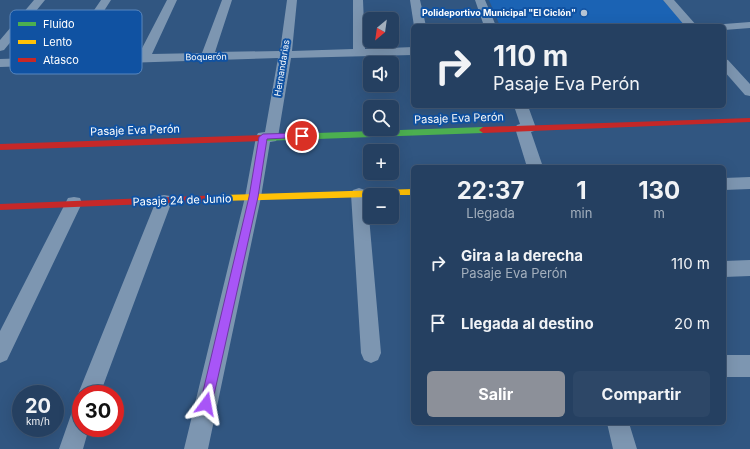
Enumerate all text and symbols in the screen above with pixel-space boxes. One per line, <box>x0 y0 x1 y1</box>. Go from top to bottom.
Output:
place label: Polideportivo Municipal "El Ciclón" <box>422 7 576 18</box>
marker: Polideportivo Municipal "El Ciclón" <box>579 8 589 18</box>
legend <box>10 10 142 74</box>
north arrow <box>363 12 399 48</box>
map controls <box>363 12 399 224</box>
text: Fluido <box>43 17 75 31</box>
text: Lento <box>43 35 73 49</box>
street label: Hernandarias <box>272 39 291 97</box>
text: 110 m <box>493 39 568 73</box>
icon: right <box>427 40 479 92</box>
street label: Boquerón <box>185 51 227 62</box>
text: Atasco <box>43 53 79 67</box>
button: sound <box>363 56 399 92</box>
text: Pasaje Eva Perón <box>493 73 640 94</box>
button: search <box>363 100 399 136</box>
street label: Pasaje Eva Perón <box>414 109 504 127</box>
pin <box>285 119 319 153</box>
street label: Pasaje Eva Perón <box>90 121 180 139</box>
icon: arrive <box>291 125 313 147</box>
button: + <box>363 144 399 180</box>
text: 22:37 <box>457 176 524 205</box>
text: 1 <box>576 176 586 205</box>
text: 130 <box>638 176 680 205</box>
button: − <box>363 188 399 224</box>
street label: Pasaje 24 de Junio <box>132 191 232 209</box>
text: Llegada <box>466 205 515 221</box>
text: min <box>570 205 592 221</box>
text: m <box>653 205 665 221</box>
text: Gira a la derecha <box>461 246 583 265</box>
icon: right <box>427 252 449 274</box>
text: 110 m <box>671 254 710 273</box>
text: Pasaje Eva Perón <box>461 265 567 281</box>
icon: arrive <box>427 312 449 334</box>
text: Llegada al destino <box>461 314 594 333</box>
text: 20 m <box>674 314 710 333</box>
button: Salir <box>427 371 565 417</box>
button: Compartir <box>573 371 710 417</box>
position arrow <box>185 383 227 425</box>
speed limit sign: 30 <box>72 385 124 437</box>
text: 20 <box>25 394 51 418</box>
text: km/h <box>26 415 50 427</box>

